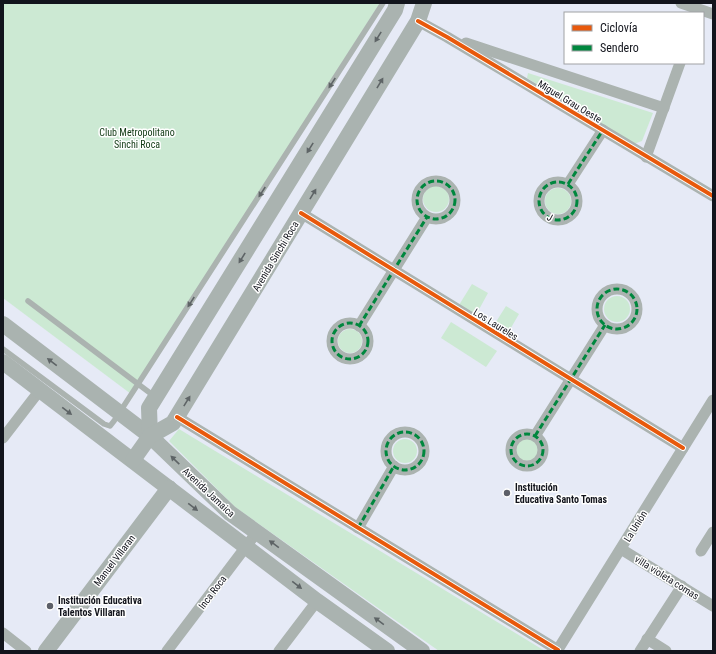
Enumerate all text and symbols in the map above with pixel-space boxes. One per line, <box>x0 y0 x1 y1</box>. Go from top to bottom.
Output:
legend <box>564 12 704 64</box>
text: Ciclovía <box>600 21 638 35</box>
one-way arrow <box>375 31 382 43</box>
text: Sendero <box>600 41 639 55</box>
one-way arrow <box>328 78 336 88</box>
one-way arrow <box>376 78 384 88</box>
street label: Miguel Grau Oeste <box>536 78 604 125</box>
park label: Club Metropolitano Sinchi Roca <box>99 127 175 150</box>
one-way arrow <box>306 142 314 153</box>
one-way arrow <box>258 187 265 198</box>
one-way arrow <box>309 188 316 200</box>
street label: J <box>545 211 555 223</box>
street label: Avenida Sinchi Roca <box>250 219 301 293</box>
one-way arrow <box>238 252 245 264</box>
one-way arrow <box>187 297 195 307</box>
street label: Los Laureles <box>472 306 520 343</box>
one-way arrow <box>47 357 58 366</box>
one-way arrow <box>183 396 191 406</box>
one-way arrow <box>62 407 73 415</box>
one-way arrow <box>170 455 180 465</box>
street label: Avenida Jamaica <box>180 465 237 519</box>
place label: Institución Educativa Santo Tomas <box>515 482 607 505</box>
marker: Institución Educativa Santo Tomas <box>502 488 512 498</box>
one-way arrow <box>188 502 199 511</box>
street label: La Unión <box>622 509 649 544</box>
street label: Manuel Villaran <box>92 532 137 588</box>
one-way arrow <box>268 540 279 548</box>
street label: villa violeta comas <box>633 553 701 602</box>
street label: Inca Roca <box>196 573 229 611</box>
one-way arrow <box>291 581 302 589</box>
place label: Institución Educativa Talentos Villaran <box>58 595 142 618</box>
marker: Institución Educativa Talentos Villaran <box>45 601 55 611</box>
one-way arrow <box>373 617 384 625</box>

